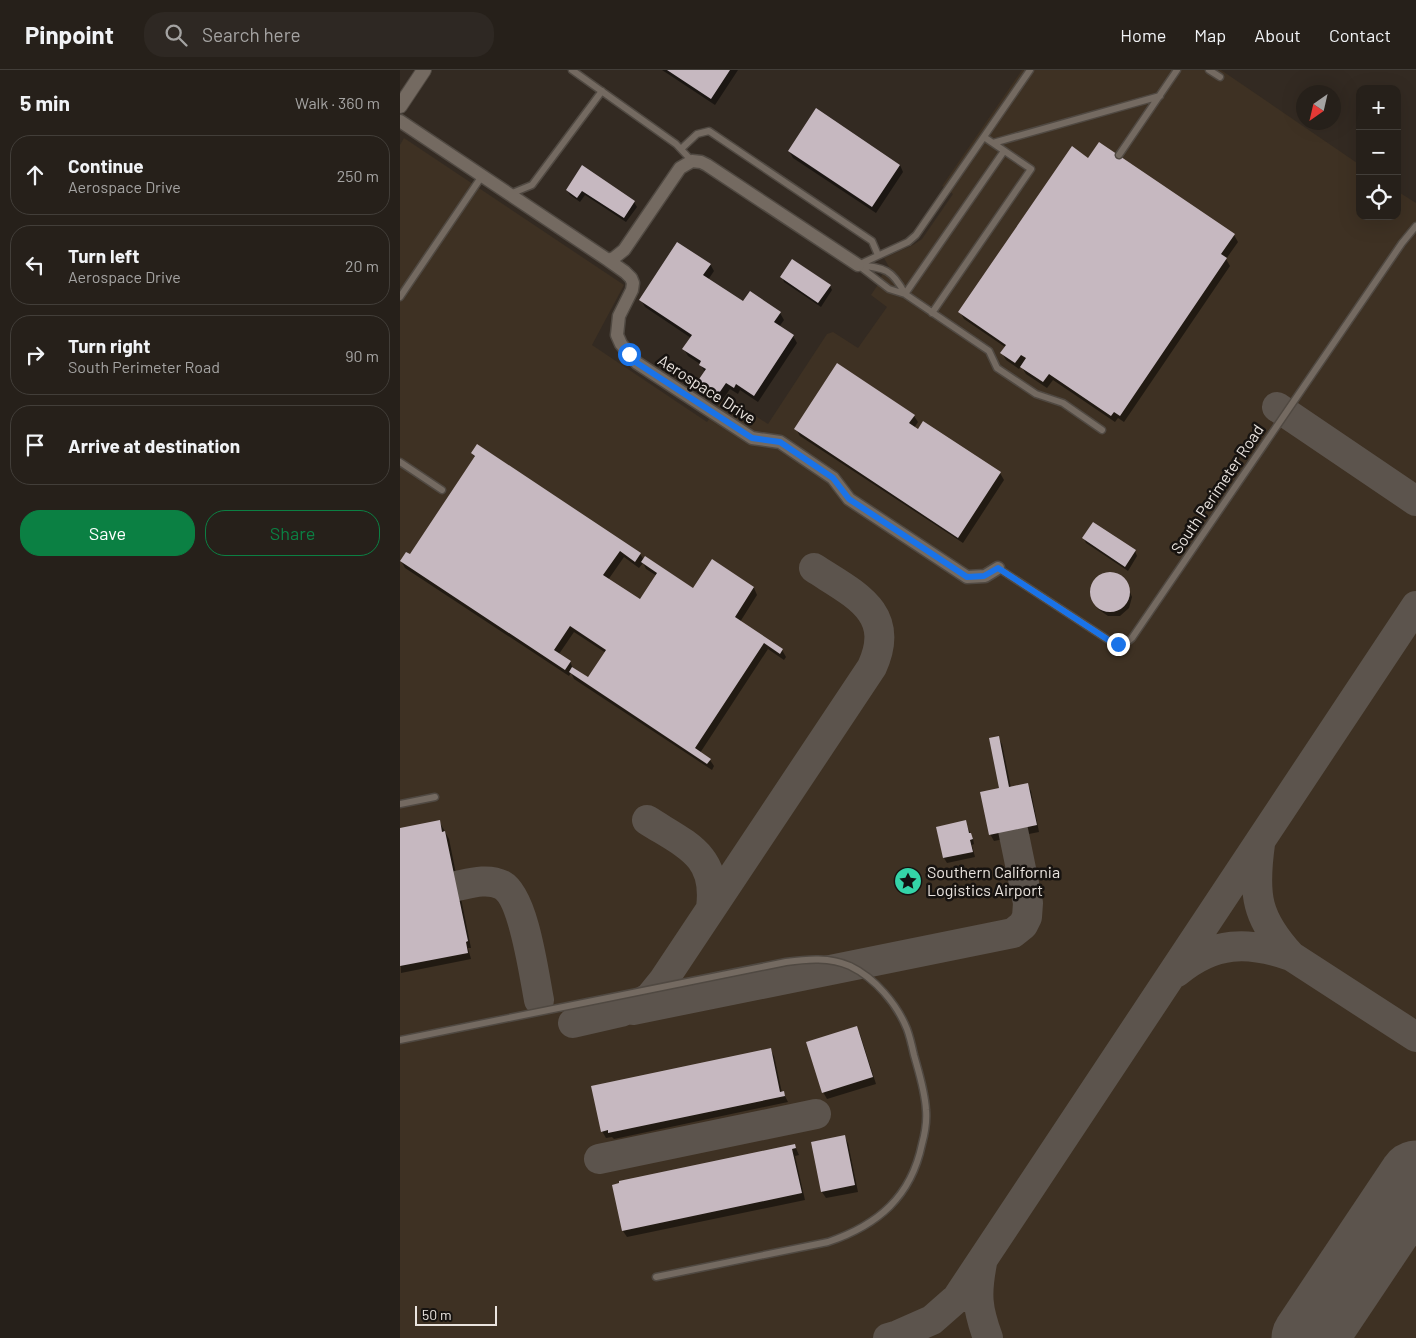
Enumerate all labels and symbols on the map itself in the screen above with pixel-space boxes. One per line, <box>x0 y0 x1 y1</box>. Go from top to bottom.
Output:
north arrow <box>1296 85 1341 130</box>
route start <box>618 343 641 366</box>
street label: Aerospace Drive <box>655 350 760 427</box>
street label: South Perimeter Road <box>1166 420 1267 557</box>
route end <box>1107 633 1130 656</box>
place label: Southern California Logistics Airport <box>927 862 1060 899</box>
place icon: Southern California Logistics Airport <box>893 866 923 896</box>
scale bar <box>415 1303 498 1326</box>

